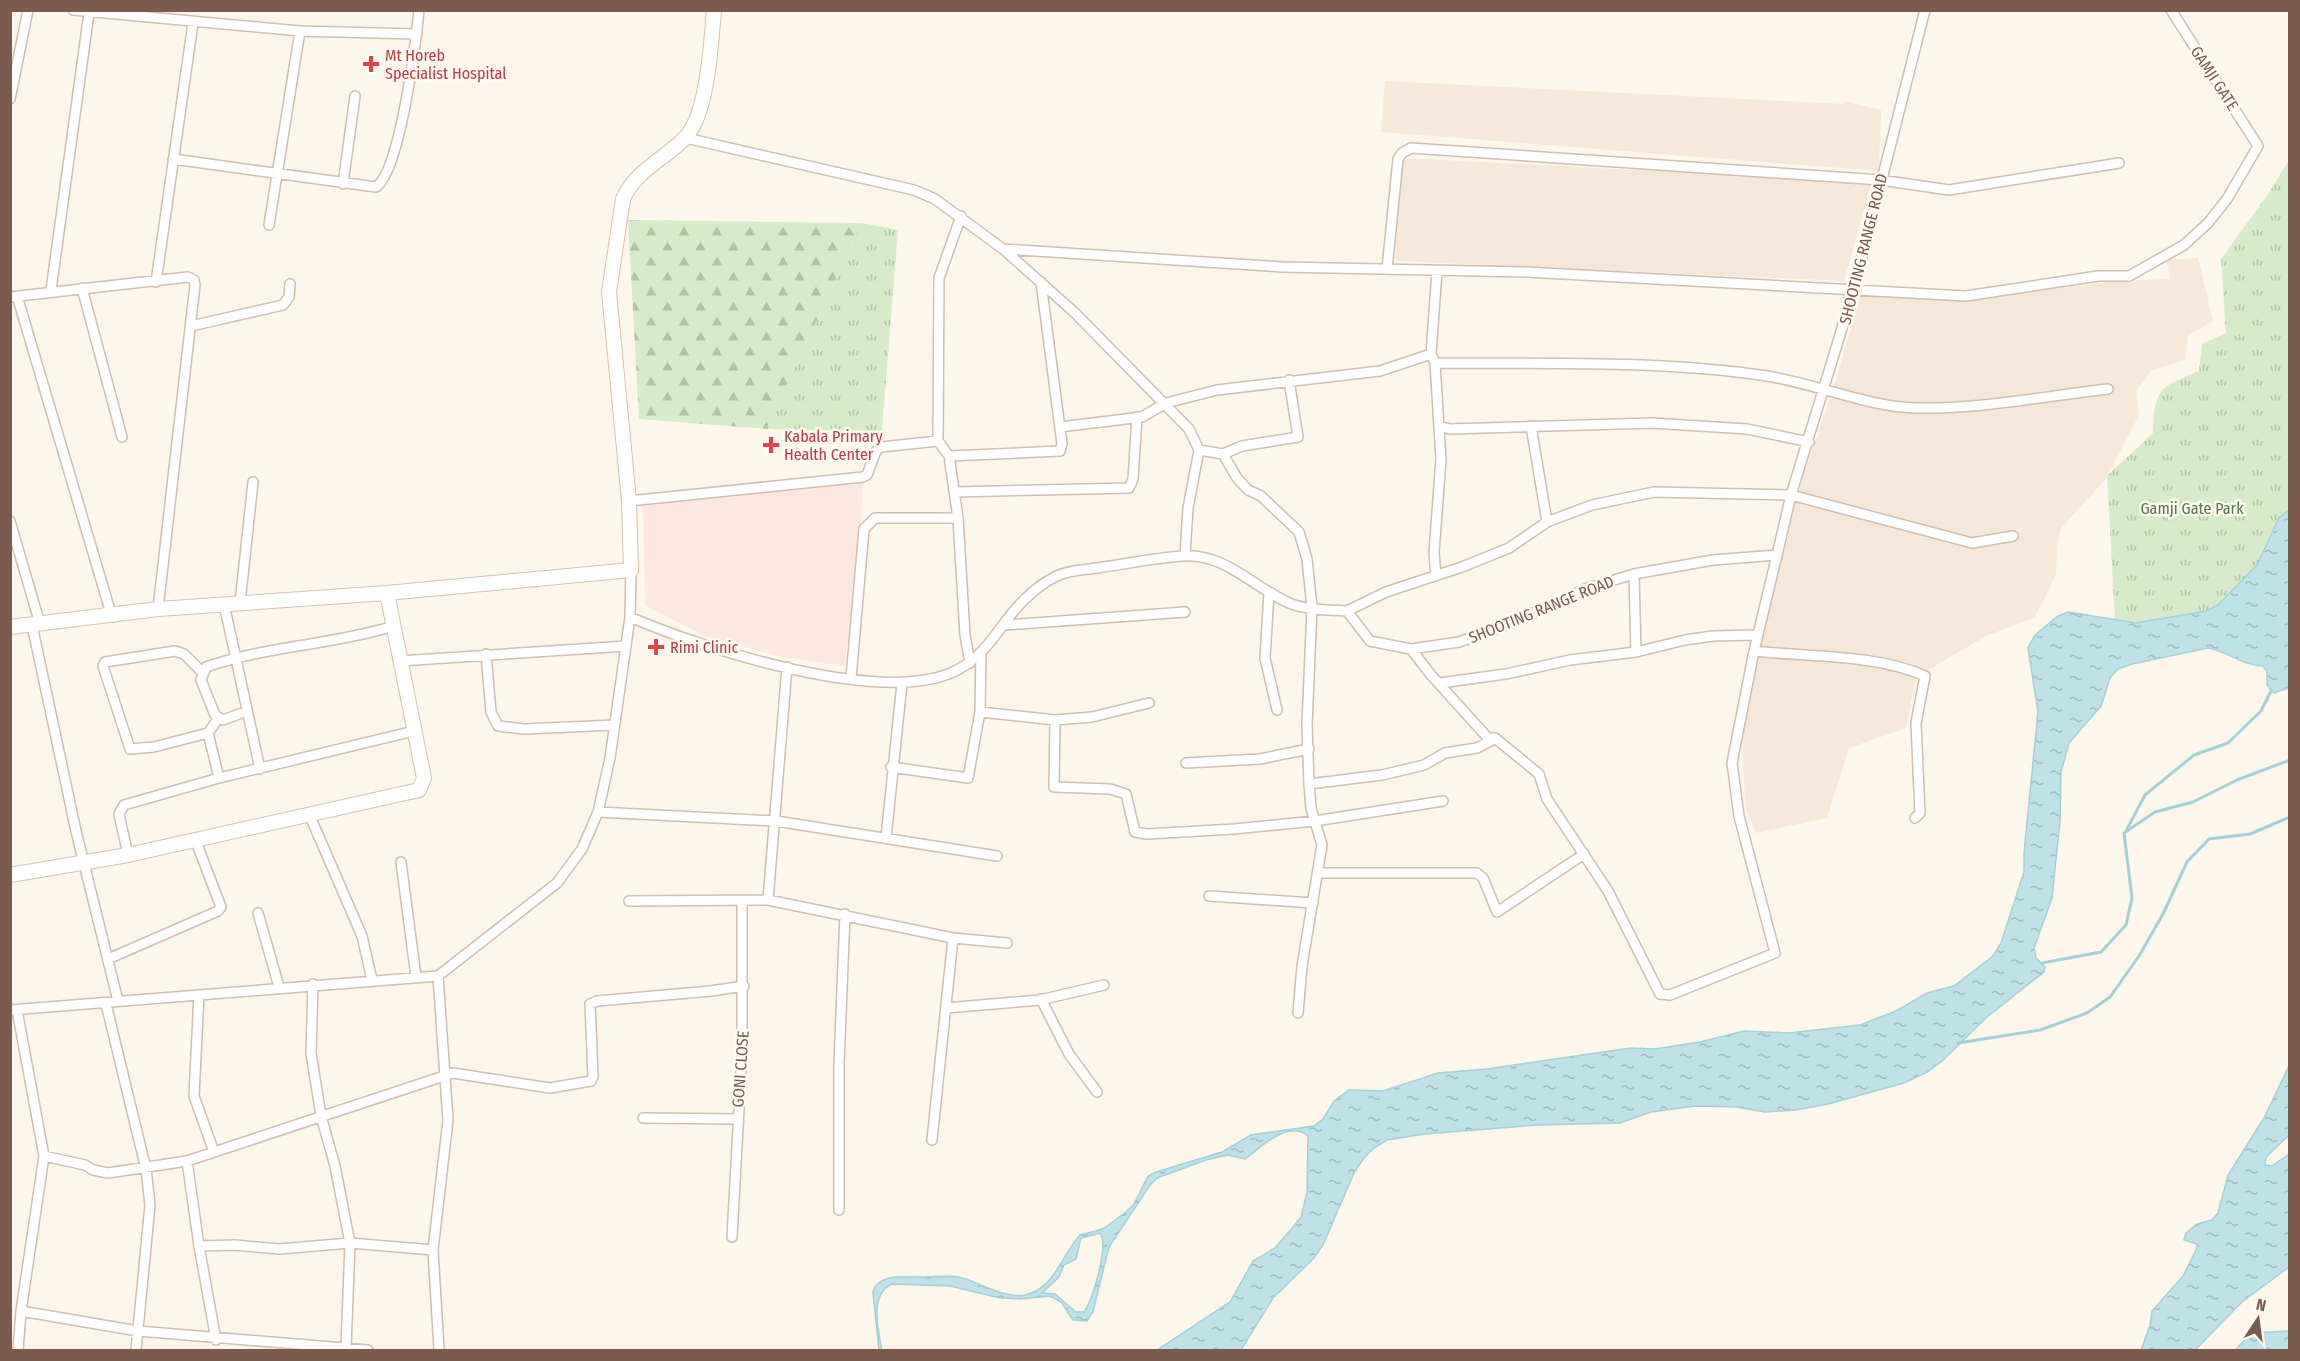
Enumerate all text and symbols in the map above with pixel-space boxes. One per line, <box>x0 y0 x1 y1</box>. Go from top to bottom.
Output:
street label: GAMJI GATE <box>2187 43 2242 114</box>
place label: Mt Horeb Specialist Hospital <box>385 46 507 83</box>
marker: Mt Horeb Specialist Hospital <box>362 55 380 73</box>
street label: SHOOTING RANGE ROAD <box>1836 172 1891 327</box>
place label: Kabala Primary Health Center <box>784 427 883 464</box>
marker: Kabala Primary Health Center <box>762 436 780 454</box>
park label: Gamji Gate Park <box>2140 499 2244 518</box>
street label: SHOOTING RANGE ROAD <box>1466 572 1617 647</box>
marker: Rimi Clinic <box>647 638 665 656</box>
place label: Rimi Clinic <box>670 638 739 657</box>
street label: GONI CLOSE <box>728 1030 753 1108</box>
north arrow <box>2228 1289 2288 1349</box>
text: N <box>2254 1295 2268 1315</box>

